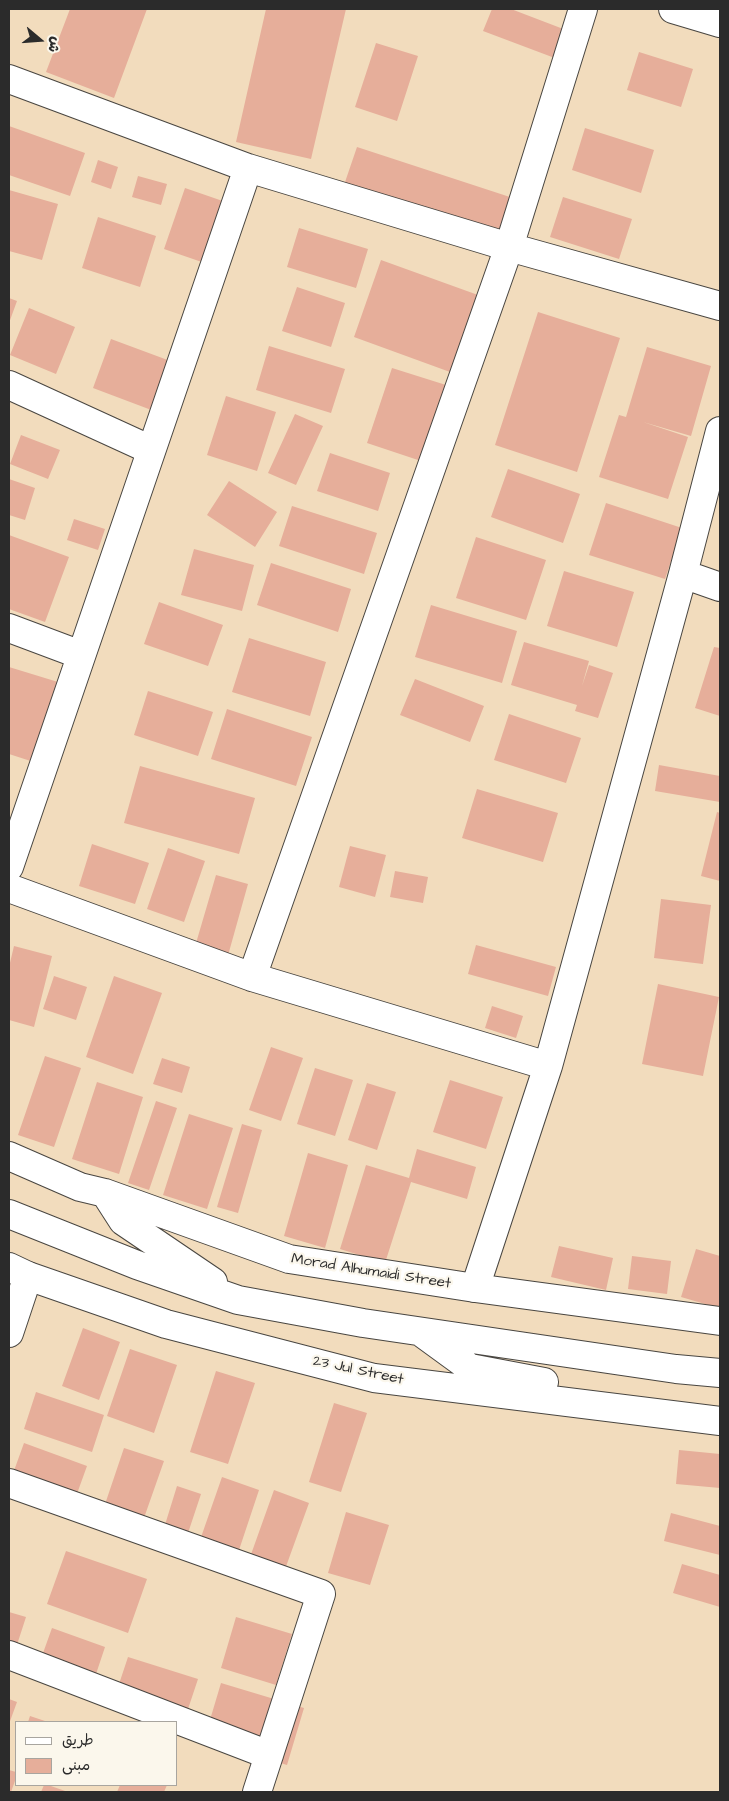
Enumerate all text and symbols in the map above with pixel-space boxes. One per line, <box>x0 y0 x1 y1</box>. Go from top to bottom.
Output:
north arrow <box>15 15 65 65</box>
text: ش <box>42 34 66 55</box>
street label: Morad Alhumaidi Street <box>290 1250 452 1294</box>
street label: 23 Jul Street <box>311 1353 405 1389</box>
legend <box>15 1721 178 1786</box>
text: طريق <box>62 1730 94 1751</box>
text: مبنى <box>62 1755 90 1776</box>

